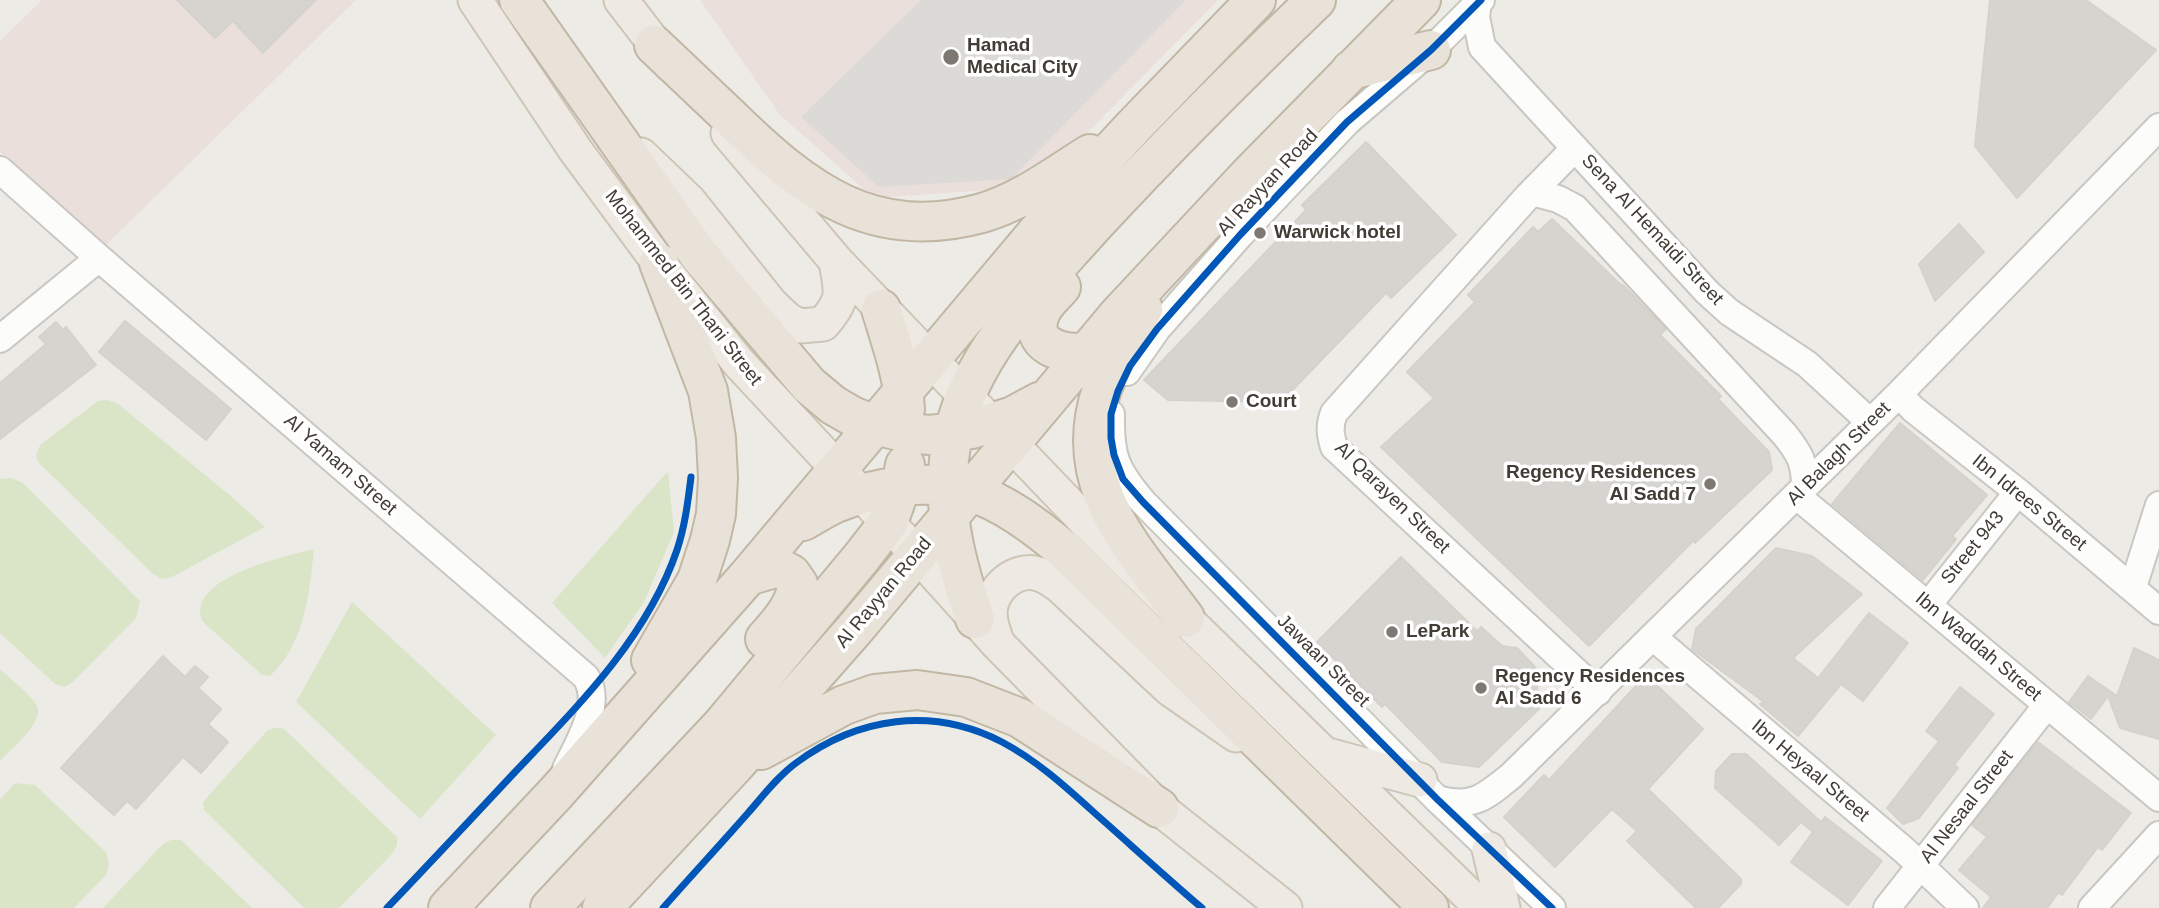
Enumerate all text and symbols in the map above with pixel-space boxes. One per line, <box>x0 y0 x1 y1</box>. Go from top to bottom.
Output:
place label: Hamad Medical City <box>967 35 1078 79</box>
marker: Hamad Medical City <box>941 47 961 67</box>
street label: Al Rayyan Road <box>1213 125 1323 241</box>
street label: Sena Al Hemaidi Street <box>1576 150 1728 310</box>
street label: Mohammed Bin Thani Street <box>600 186 766 390</box>
place label: Warwick hotel <box>1274 222 1401 244</box>
marker: Warwick hotel <box>1252 225 1268 241</box>
place label: Court <box>1246 391 1297 413</box>
marker: Court <box>1224 394 1240 410</box>
street label: Al Balagh Street <box>1782 397 1896 511</box>
street label: Al Yamam Street <box>279 410 401 520</box>
street label: Al Qarayen Street <box>1330 437 1454 559</box>
street label: Ibn Idrees Street <box>1967 450 2091 556</box>
place label: Regency Residences Al Sadd 7 <box>1506 462 1696 506</box>
marker: Regency Residences Al Sadd 7 <box>1702 476 1718 492</box>
street label: Street 943 <box>1937 507 2009 589</box>
street label: Al Rayyan Road <box>831 533 937 653</box>
street label: Ibn Waddah Street <box>1910 588 2046 706</box>
street label: Jawaan Street <box>1272 610 1374 712</box>
place label: LePark <box>1406 621 1469 643</box>
marker: LePark <box>1384 624 1400 640</box>
place label: Regency Residences Al Sadd 6 <box>1495 666 1685 710</box>
marker: Regency Residences Al Sadd 6 <box>1473 680 1489 696</box>
street label: Ibn Heyaal Street <box>1746 715 1874 827</box>
street label: Al Nesaal Street <box>1916 746 2018 868</box>

